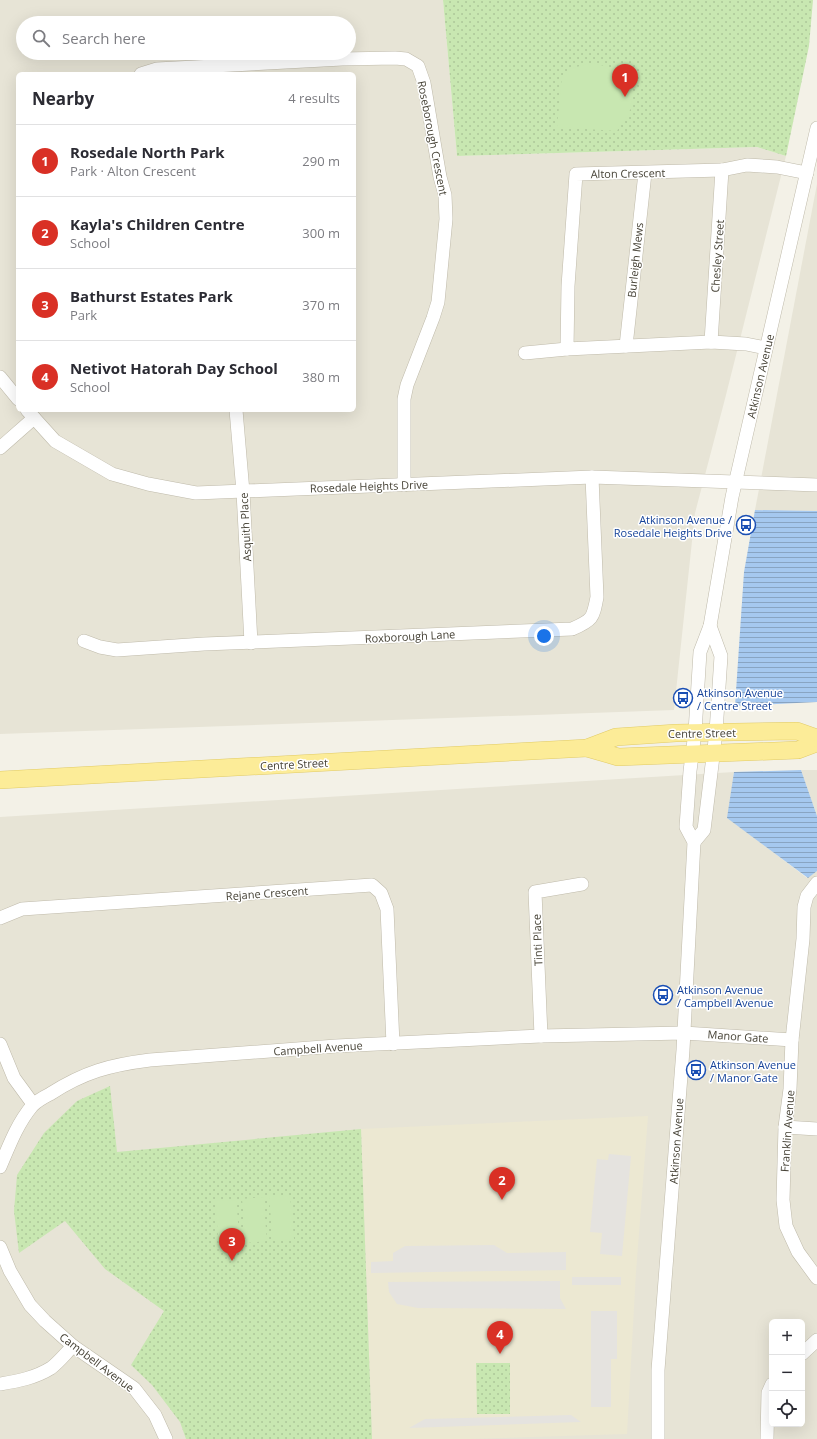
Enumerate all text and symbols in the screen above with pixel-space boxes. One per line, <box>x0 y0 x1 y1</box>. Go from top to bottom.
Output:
search box <box>16 16 356 60</box>
icon: search <box>30 27 52 49</box>
text: Search here <box>62 28 146 48</box>
pin: 1 <box>612 64 638 97</box>
street label: Roseborough Crescent <box>415 79 451 197</box>
text: Nearby <box>32 87 94 110</box>
text: 4 results <box>288 89 340 107</box>
text: Rosedale North Park <box>70 142 225 162</box>
text: 1 <box>41 152 49 170</box>
text: 290 m <box>302 152 340 170</box>
text: Park · Alton Crescent <box>70 162 196 180</box>
street label: Alton Crescent <box>590 165 666 181</box>
text: Kayla's Children Centre <box>70 214 245 234</box>
street label: Chesley Street <box>707 219 727 293</box>
street label: Burleigh Mews <box>624 222 646 298</box>
text: 2 <box>41 224 49 242</box>
text: 300 m <box>302 224 340 242</box>
text: School <box>70 234 110 252</box>
text: Bathurst Estates Park <box>70 286 233 306</box>
text: 3 <box>41 296 49 314</box>
text: 370 m <box>302 296 340 314</box>
text: Park <box>70 306 97 324</box>
street label: Atkinson Avenue <box>743 332 777 420</box>
text: Netivot Hatorah Day School <box>70 358 278 378</box>
text: 4 <box>41 368 49 386</box>
text: 380 m <box>302 368 340 386</box>
text: School <box>70 378 110 396</box>
street label: Rosedale Heights Drive <box>310 476 428 496</box>
street label: Asquith Place <box>236 492 254 562</box>
place label: Atkinson Avenue / Rosedale Heights Drive <box>614 512 732 540</box>
bus stop icon: Atkinson Avenue / Rosedale Heights Drive <box>735 514 757 536</box>
street label: Roxborough Lane <box>364 626 456 646</box>
your location <box>534 626 554 646</box>
place label: Atkinson Avenue / Centre Street <box>697 685 783 713</box>
bus stop icon: Atkinson Avenue / Centre Street <box>672 687 694 709</box>
street label: Centre Street <box>668 725 736 741</box>
street label: Centre Street <box>260 755 328 773</box>
street label: Rejane Crescent <box>225 883 309 903</box>
street label: Tinti Place <box>529 914 545 966</box>
place label: Atkinson Avenue / Campbell Avenue <box>677 982 773 1010</box>
bus stop icon: Atkinson Avenue / Campbell Avenue <box>652 984 674 1006</box>
street label: Manor Gate <box>707 1026 769 1046</box>
street label: Campbell Avenue <box>273 1037 363 1059</box>
place label: Atkinson Avenue / Manor Gate <box>710 1057 796 1085</box>
bus stop icon: Atkinson Avenue / Manor Gate <box>685 1059 707 1081</box>
street label: Franklin Avenue <box>777 1089 797 1173</box>
street label: Atkinson Avenue <box>666 1098 686 1184</box>
pin: 2 <box>489 1167 515 1200</box>
pin: 3 <box>219 1228 245 1261</box>
map controls <box>769 1319 805 1427</box>
button: + <box>769 1319 805 1355</box>
pin: 4 <box>487 1321 513 1354</box>
street label: Campbell Avenue <box>57 1329 137 1395</box>
button: − <box>769 1355 805 1391</box>
button: locate <box>769 1391 805 1427</box>

